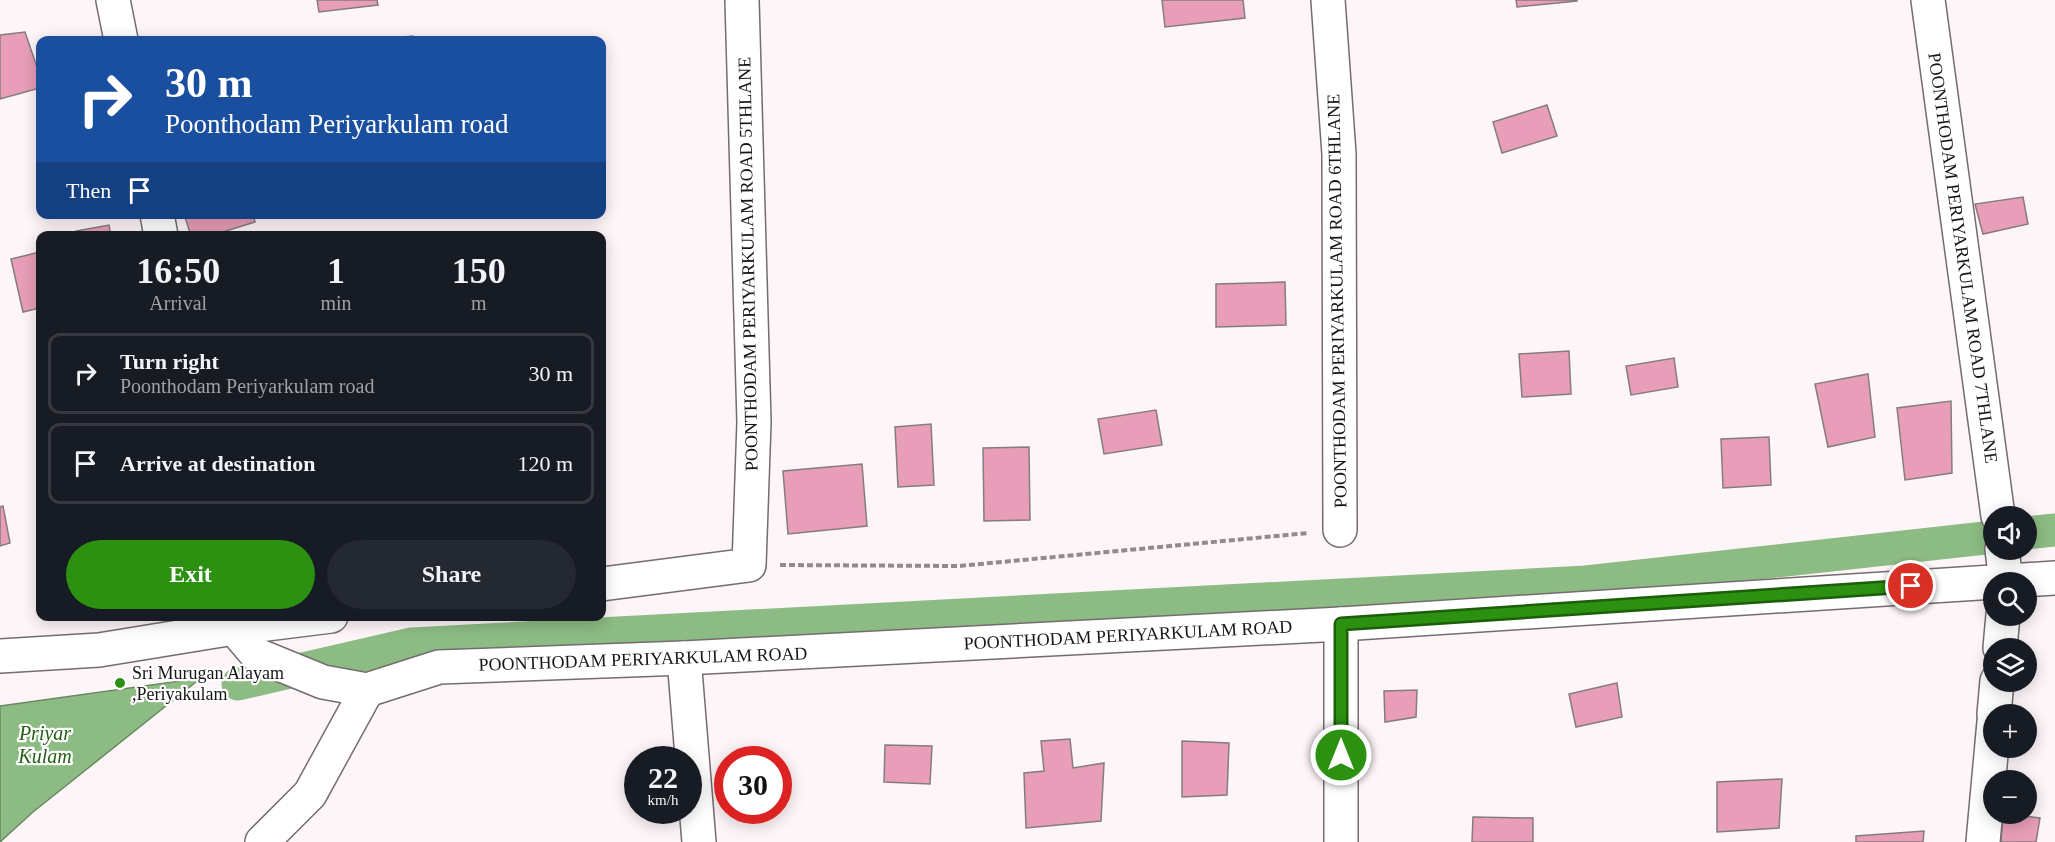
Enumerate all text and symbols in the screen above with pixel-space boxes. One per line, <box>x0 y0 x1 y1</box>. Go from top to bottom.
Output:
street label: POONTHODAM PERIYARKULAM ROAD 7THLANE <box>1924 51 2002 465</box>
street label: POONTHODAM PERIYARKULAM ROAD 5THLANE <box>734 57 762 471</box>
icon: right <box>66 60 144 138</box>
text: 30 m <box>165 60 253 106</box>
street label: POONTHODAM PERIYARKULAM ROAD 6THLANE <box>1323 94 1351 508</box>
text: Poonthodam Periyarkulam road <box>165 109 508 139</box>
icon: arrive <box>123 174 156 207</box>
text: Then <box>66 178 111 203</box>
text: 16:50 <box>136 251 220 291</box>
text: 1 <box>327 251 345 291</box>
text: 150 <box>452 251 506 291</box>
text: Arrival <box>149 292 207 314</box>
text: min <box>320 292 352 314</box>
text: m <box>471 292 487 314</box>
text: Turn right <box>120 349 219 374</box>
icon: right <box>69 357 102 390</box>
text: 30 m <box>528 361 573 386</box>
text: Poonthodam Periyarkulam road <box>120 375 374 397</box>
icon: arrive <box>69 447 102 480</box>
text: Arrive at destination <box>120 451 316 476</box>
text: 120 m <box>517 451 573 476</box>
map controls <box>1983 506 2037 824</box>
button: sound <box>1983 506 2037 560</box>
button: Exit <box>66 540 315 609</box>
button: Share <box>327 540 576 609</box>
pin <box>1885 560 1936 611</box>
icon: arrive <box>1894 569 1927 602</box>
button: search <box>1983 572 2037 626</box>
street label: POONTHODAM PERIYARKULAM ROAD <box>963 616 1293 654</box>
button: layers <box>1983 638 2037 692</box>
street label: POONTHODAM PERIYARKULAM ROAD <box>478 643 808 675</box>
place label: Sri Murugan Alayam ,Periyakulam <box>132 663 284 704</box>
marker: Sri Murugan Alayam ,Periyakulam <box>113 676 127 690</box>
button: + <box>1983 704 2037 758</box>
water label: Priyar Kulam <box>17 722 72 767</box>
position arrow <box>1309 723 1373 787</box>
speed limit sign: 30 <box>714 746 792 824</box>
text: 22 <box>648 761 678 794</box>
button: − <box>1983 770 2037 824</box>
text: km/h <box>648 792 678 808</box>

